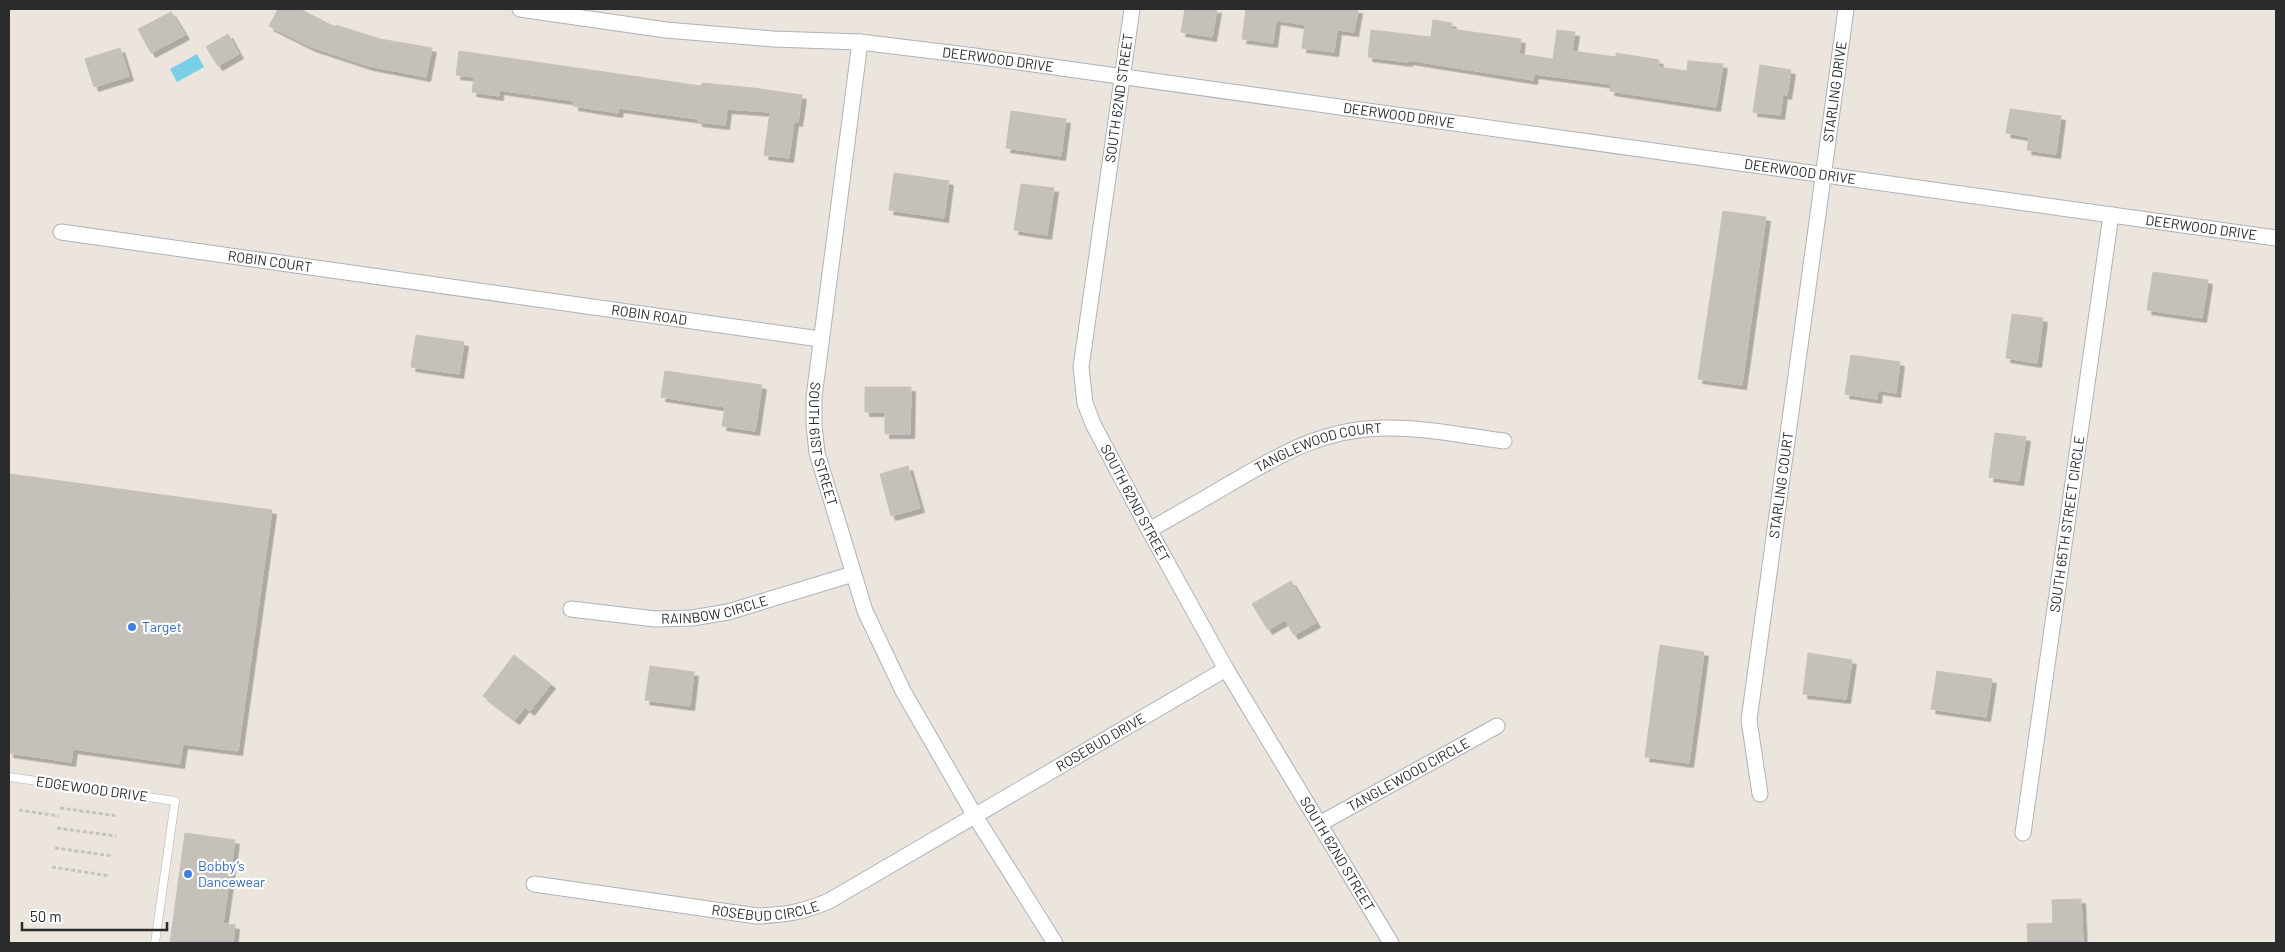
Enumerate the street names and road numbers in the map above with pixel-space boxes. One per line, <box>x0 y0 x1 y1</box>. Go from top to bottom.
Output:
street label: SOUTH 62ND STREET <box>1101 32 1136 164</box>
street label: STARLING DRIVE <box>1819 40 1850 143</box>
street label: DEERWOOD DRIVE <box>941 43 1055 75</box>
street label: DEERWOOD DRIVE <box>1342 99 1456 131</box>
street label: DEERWOOD DRIVE <box>1743 155 1857 187</box>
street label: DEERWOOD DRIVE <box>2145 211 2258 243</box>
street label: ROBIN COURT <box>227 247 313 275</box>
street label: ROBIN ROAD <box>610 301 688 328</box>
street label: SOUTH 61ST STREET <box>806 381 842 508</box>
street label: TANGLEWOOD COURT <box>1251 419 1382 476</box>
street label: STARLING COURT <box>1765 431 1796 539</box>
street label: SOUTH 65TH STREET CIRCLE <box>2046 435 2087 613</box>
street label: SOUTH 62ND STREET <box>1097 441 1174 565</box>
street label: RAINBOW CIRCLE <box>661 591 770 627</box>
street label: ROSEBUD DRIVE <box>1053 709 1148 775</box>
street label: TANGLEWOOD CIRCLE <box>1344 734 1472 815</box>
street label: EDGEWOOD DRIVE <box>35 772 149 805</box>
street label: SOUTH 62ND STREET <box>1297 793 1379 914</box>
street label: ROSEBUD CIRCLE <box>711 897 821 924</box>

